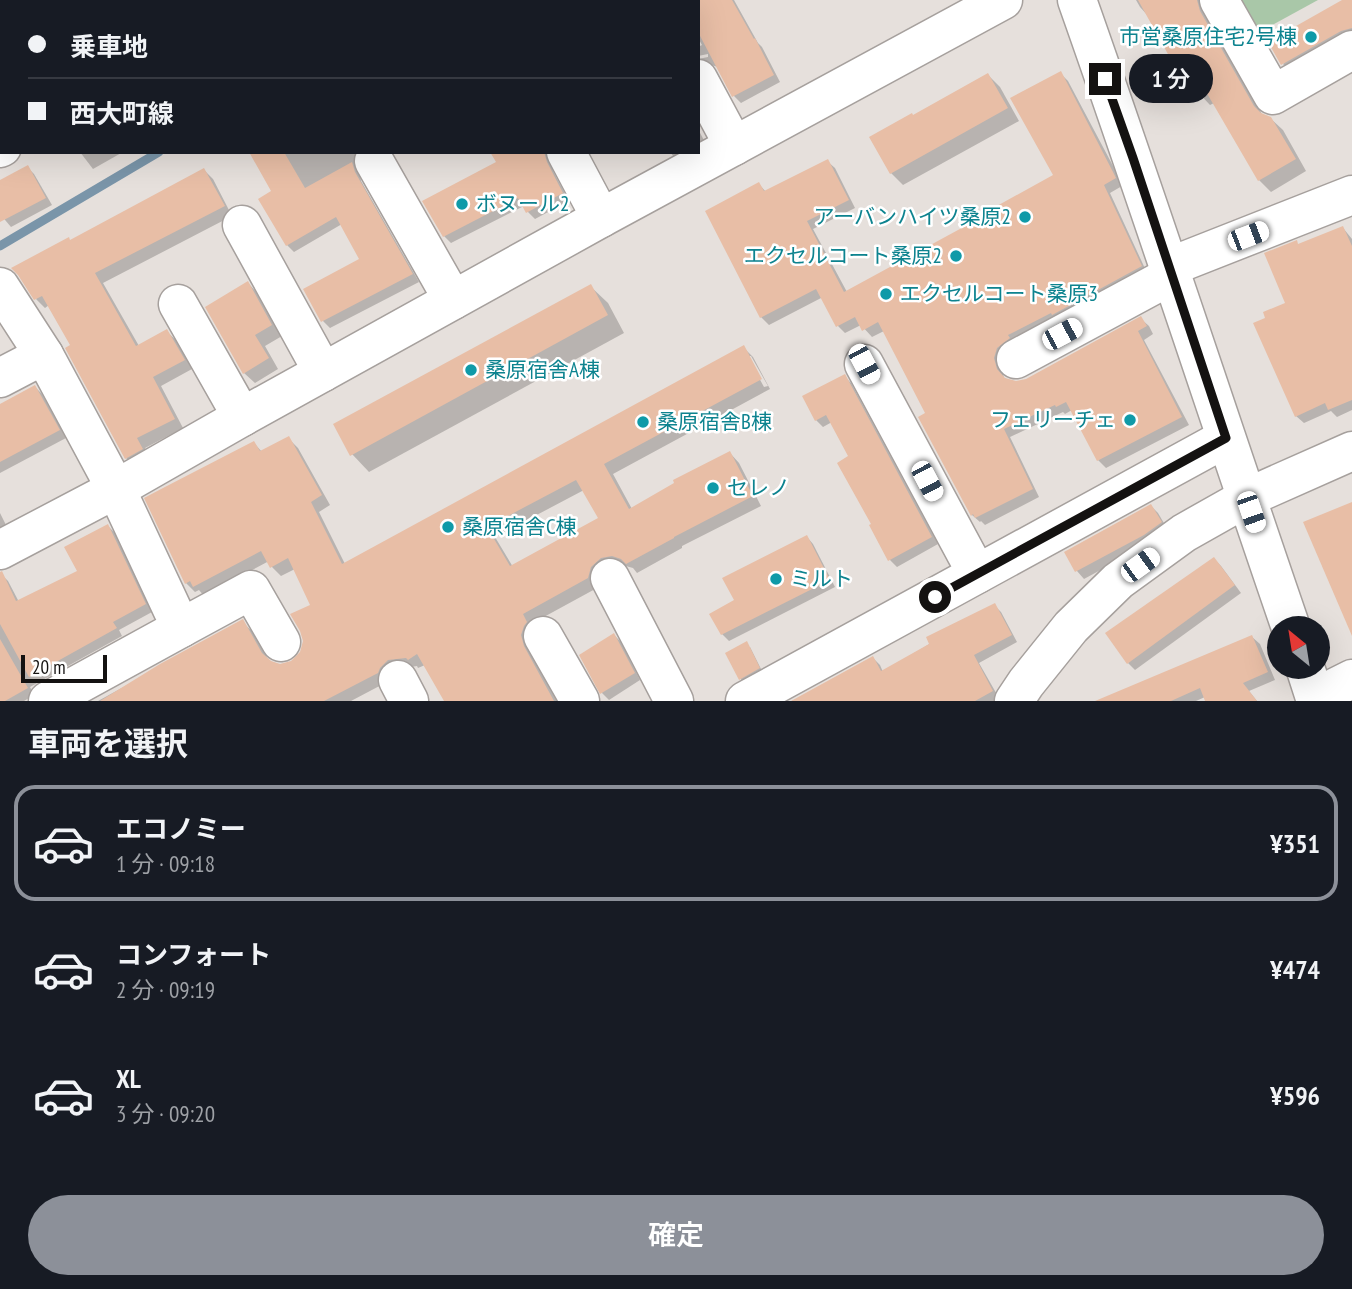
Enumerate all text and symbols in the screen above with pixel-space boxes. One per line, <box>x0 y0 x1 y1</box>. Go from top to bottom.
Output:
place label: 市営桑原住宅2号棟 <box>1120 23 1297 50</box>
marker: 市営桑原住宅2号棟 <box>1303 29 1319 45</box>
text: 乗車地 <box>70 30 148 63</box>
callout: 1 分 <box>1130 55 1214 104</box>
route end <box>1089 63 1121 95</box>
text: 1 分 <box>1152 64 1190 93</box>
text: 西大町線 <box>70 97 174 130</box>
place label: ボヌール2 <box>476 190 569 217</box>
marker: ボヌール2 <box>454 196 470 212</box>
place label: アーバンハイツ桑原2 <box>813 203 1011 230</box>
marker: アーバンハイツ桑原2 <box>1017 209 1033 225</box>
car <box>1225 219 1272 253</box>
place label: エクセルコート桑原2 <box>744 242 942 269</box>
marker: エクセルコート桑原2 <box>948 248 964 264</box>
place label: エクセルコート桑原3 <box>900 280 1098 307</box>
marker: エクセルコート桑原3 <box>878 286 894 302</box>
car <box>1039 315 1086 353</box>
car <box>845 341 884 387</box>
place label: 桑原宿舎A棟 <box>485 356 600 383</box>
marker: 桑原宿舎A棟 <box>463 362 479 378</box>
place label: フェリーチェ <box>990 406 1116 433</box>
place label: 桑原宿舎B棟 <box>657 408 772 435</box>
marker: フェリーチェ <box>1122 412 1138 428</box>
marker: 桑原宿舎B棟 <box>635 414 651 430</box>
car <box>908 458 947 504</box>
place label: セレノ <box>727 474 790 501</box>
marker: セレノ <box>705 480 721 496</box>
car <box>1235 489 1268 535</box>
place label: 桑原宿舎C棟 <box>462 513 577 540</box>
marker: 桑原宿舎C棟 <box>440 519 456 535</box>
car <box>1117 544 1164 586</box>
place label: ミルト <box>790 565 853 592</box>
marker: ミルト <box>768 571 784 587</box>
route start <box>919 581 951 613</box>
north arrow <box>1267 616 1330 679</box>
map controls <box>1267 616 1330 679</box>
scale bar <box>21 652 107 684</box>
text: 20 m <box>32 655 66 679</box>
text: 車両を選択 <box>28 722 188 764</box>
icon: car <box>32 812 95 875</box>
text: エコノミー <box>116 812 246 845</box>
text: ¥351 <box>1270 827 1320 860</box>
text: 1 分 · 09:18 <box>116 849 215 878</box>
icon: car <box>32 938 95 1001</box>
text: コンフォート <box>116 938 271 971</box>
text: ¥474 <box>1270 953 1320 986</box>
text: 2 分 · 09:19 <box>116 975 215 1004</box>
text: XL <box>116 1062 141 1095</box>
icon: car <box>32 1064 95 1127</box>
text: ¥596 <box>1270 1079 1320 1112</box>
text: 3 分 · 09:20 <box>116 1099 215 1128</box>
button: 確定 <box>28 1195 1324 1275</box>

